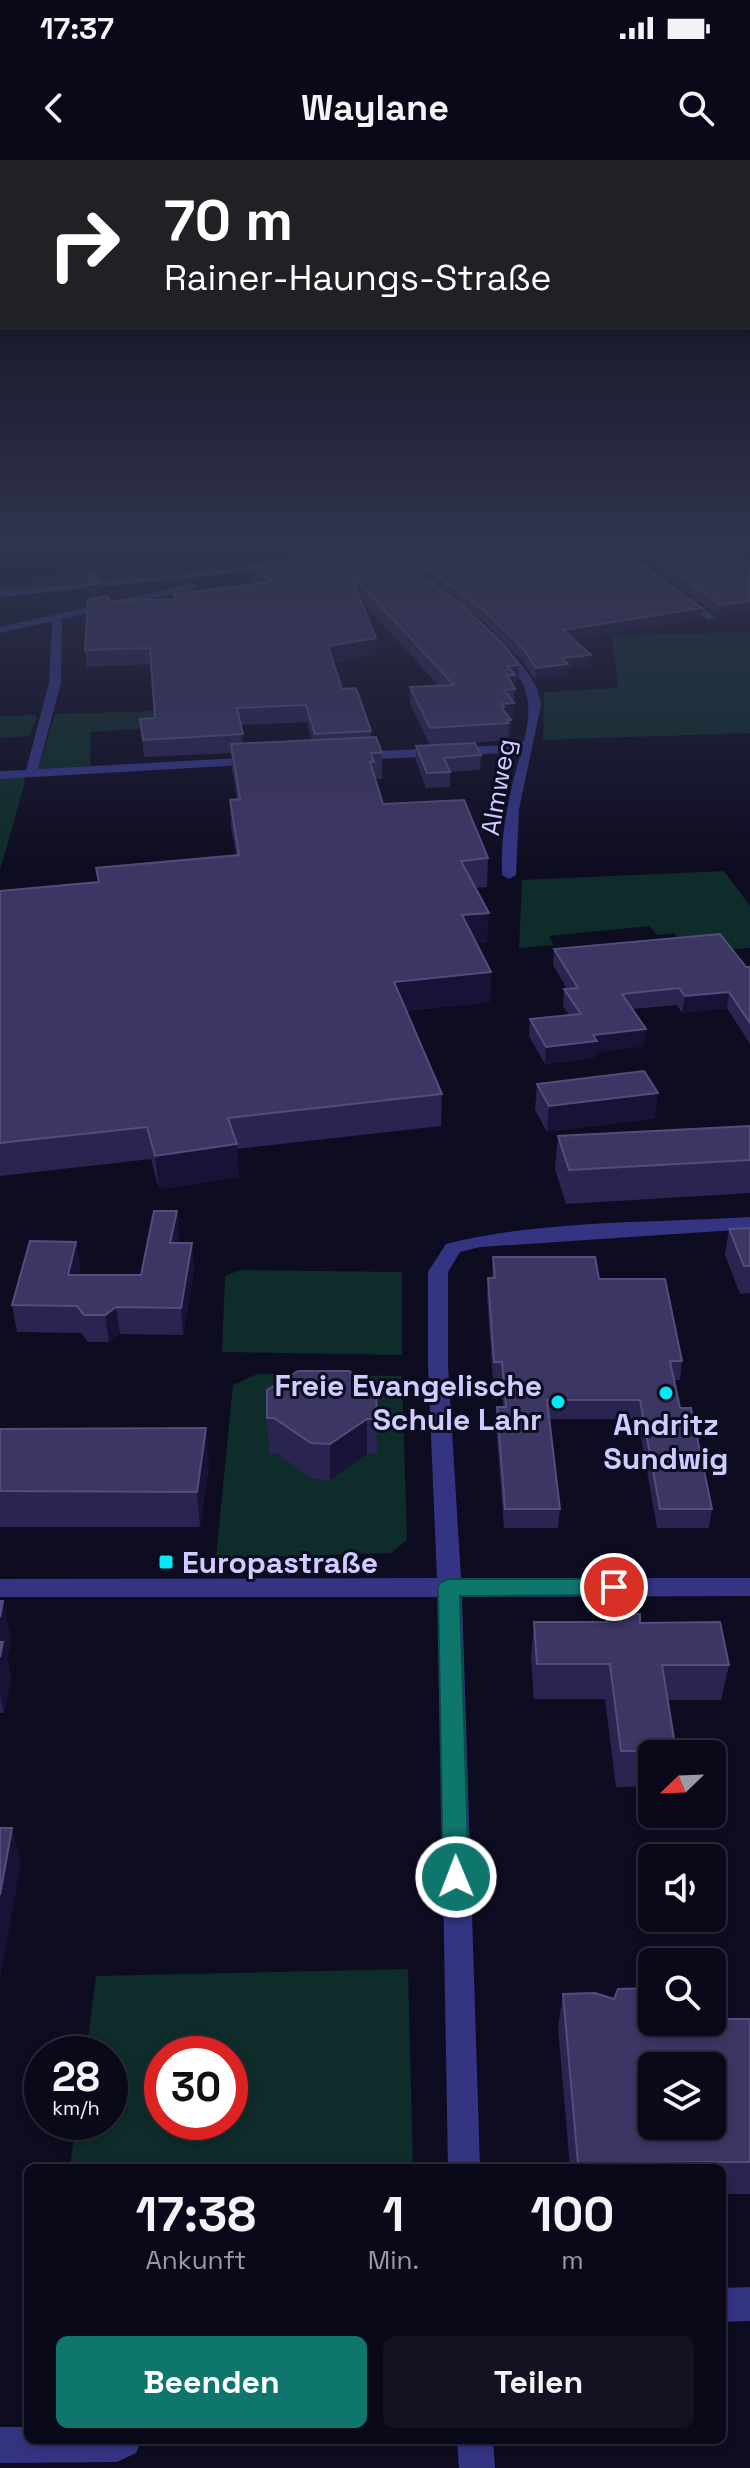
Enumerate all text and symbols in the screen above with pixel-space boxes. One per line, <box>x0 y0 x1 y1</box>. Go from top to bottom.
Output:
text: 17:37 <box>40 9 114 48</box>
text: Waylane <box>301 85 449 131</box>
icon: back <box>32 86 76 130</box>
icon: search <box>674 86 718 130</box>
text: 70 m <box>164 185 293 256</box>
icon: right <box>32 192 136 296</box>
text: Rainer-Haungs-Straße <box>164 255 551 301</box>
street label: Almweg <box>473 736 523 838</box>
place label: Freie Evangelische Schule Lahr <box>274 1366 542 1439</box>
marker: Andritz Sundwig <box>657 1384 675 1402</box>
marker: Freie Evangelische Schule Lahr <box>549 1393 567 1411</box>
place label: Andritz Sundwig <box>604 1405 728 1478</box>
place label: Europastraße <box>182 1543 378 1582</box>
marker: Europastraße <box>157 1553 175 1571</box>
pin <box>580 1553 648 1621</box>
icon: arrive <box>592 1565 636 1609</box>
north arrow <box>638 1740 726 1828</box>
map controls <box>638 1740 726 2140</box>
position arrow <box>414 1835 498 1919</box>
button: sound <box>638 1844 726 1932</box>
button: search <box>638 1948 726 2036</box>
speed limit sign: 30 <box>144 2036 248 2140</box>
text: 28 <box>52 2052 100 2103</box>
button: layers <box>638 2052 726 2140</box>
text: km/h <box>52 2095 100 2121</box>
text: 17:38 <box>136 2184 256 2245</box>
text: 1 <box>382 2184 404 2245</box>
text: 100 <box>531 2184 614 2245</box>
text: Ankunft <box>145 2243 246 2277</box>
text: Min. <box>368 2243 419 2277</box>
text: m <box>561 2243 584 2277</box>
button: Beenden <box>56 2336 367 2428</box>
button: Teilen <box>383 2336 694 2428</box>

